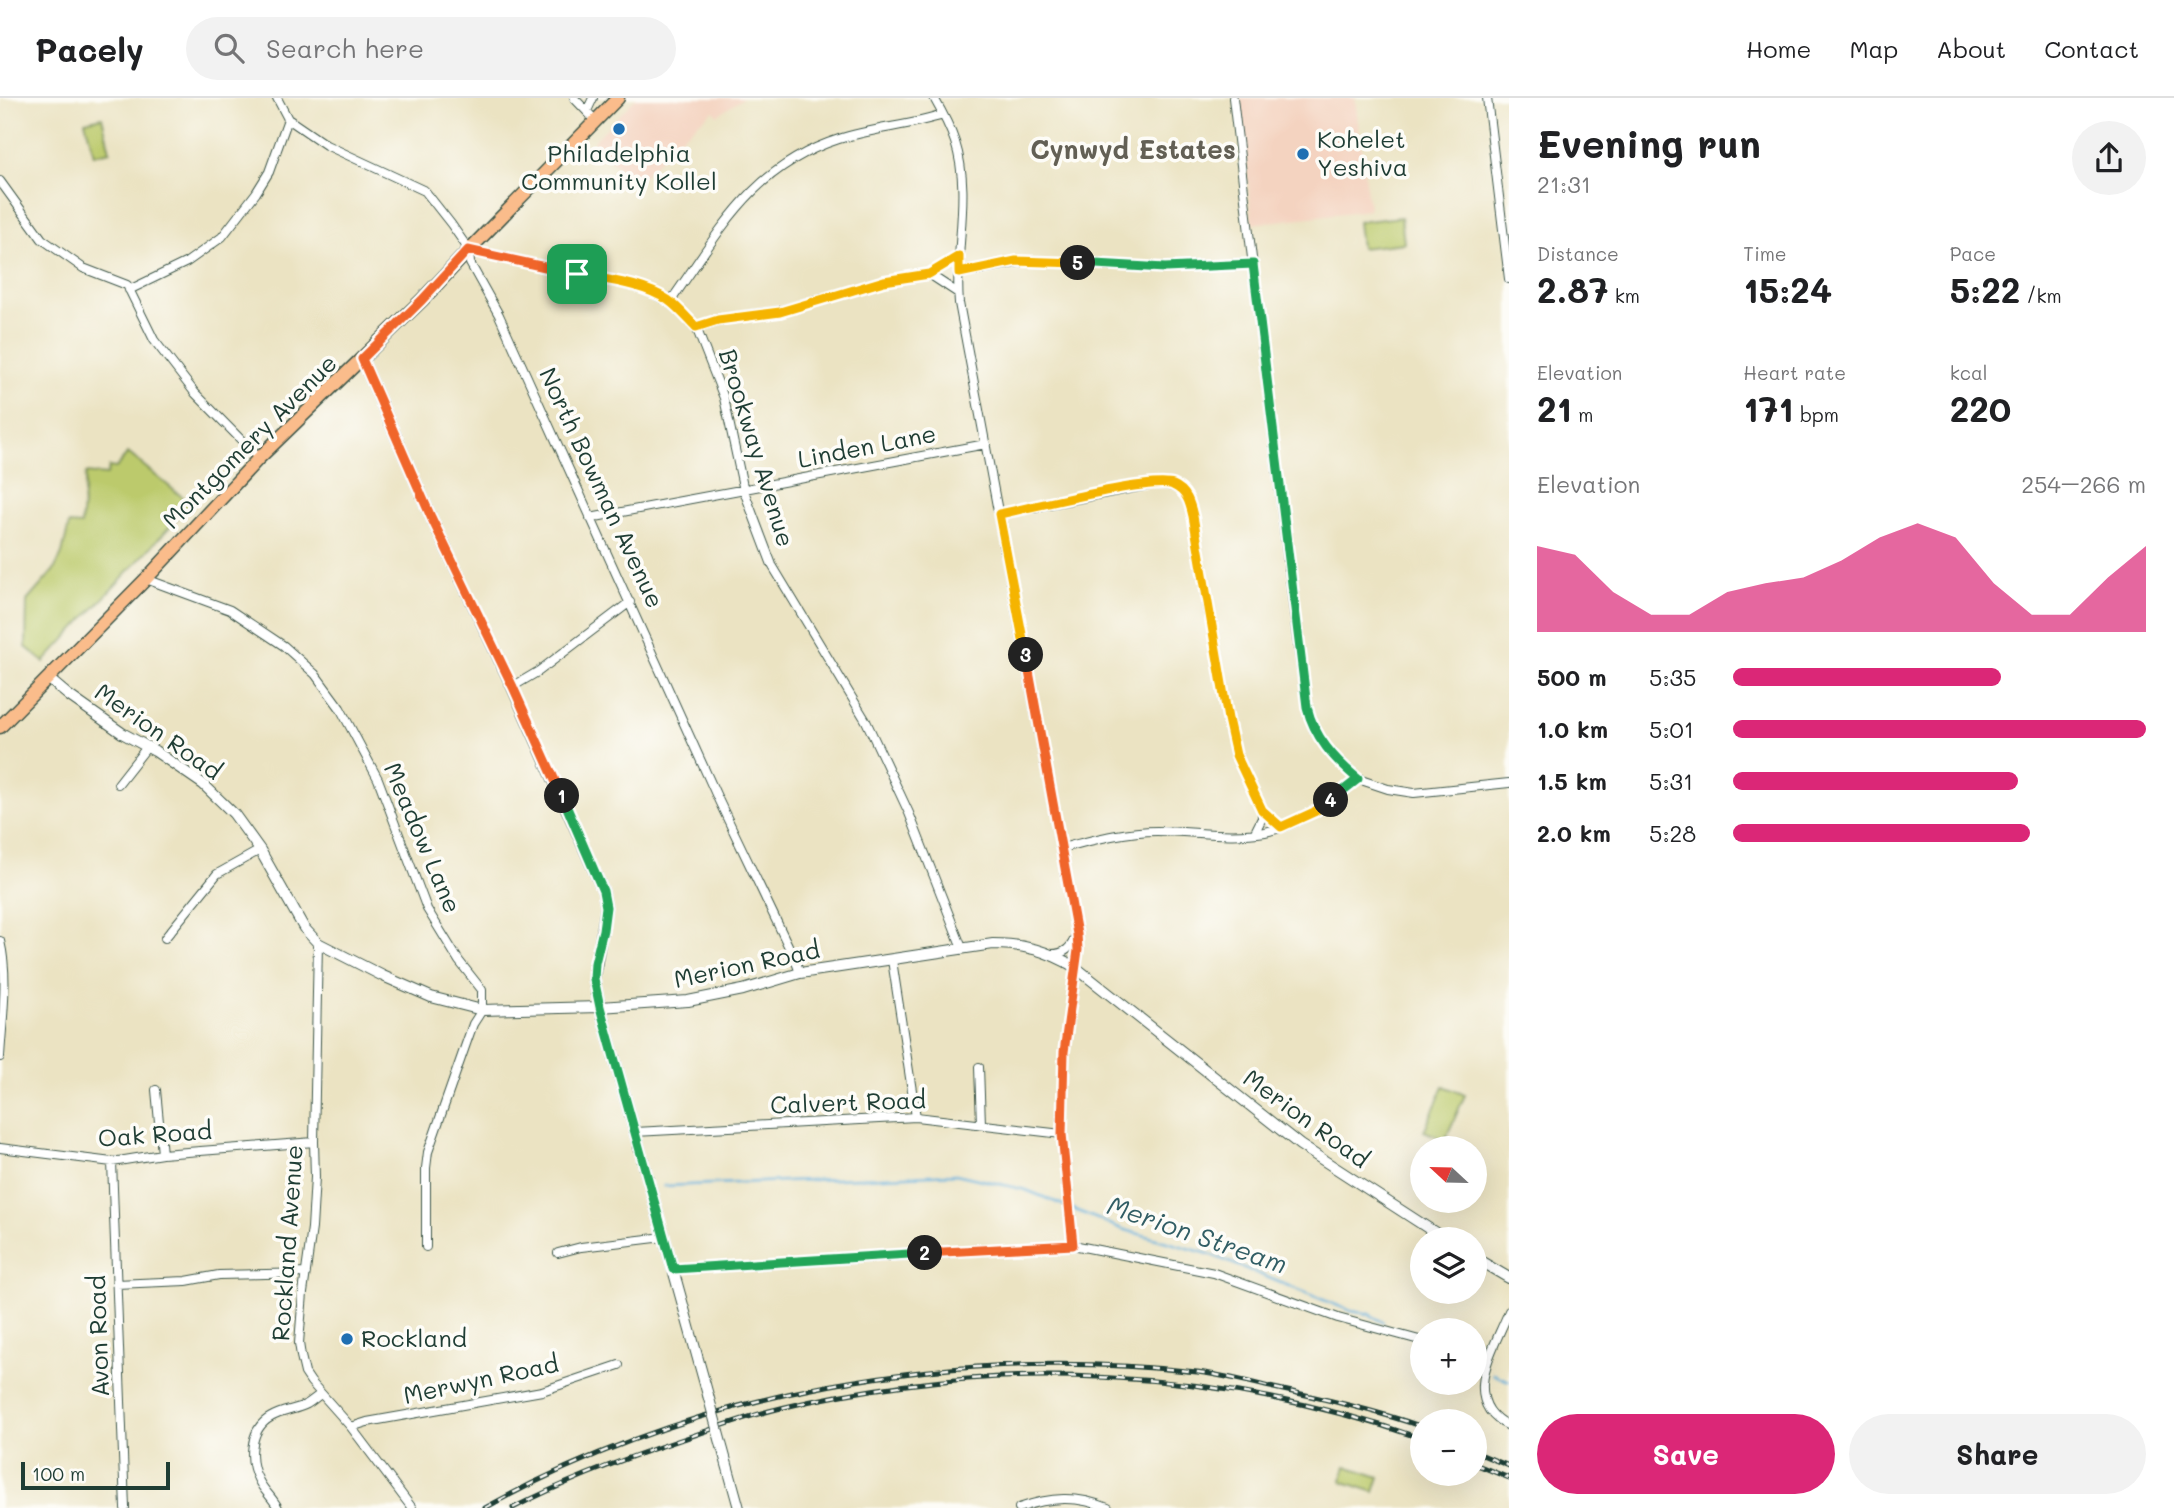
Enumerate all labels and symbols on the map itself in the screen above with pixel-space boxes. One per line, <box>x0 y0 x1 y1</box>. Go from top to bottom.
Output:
marker: Philadelphia Community Kollel <box>611 121 627 137</box>
place label: Kohelet Yeshiva <box>1317 123 1408 182</box>
district label: Cynwyd Estates <box>1030 132 1236 166</box>
place label: Philadelphia Community Kollel <box>521 137 717 196</box>
marker: Kohelet Yeshiva <box>1295 146 1311 162</box>
pin <box>547 244 607 304</box>
pin: 5 <box>1060 246 1096 280</box>
street label: Brookway Avenue <box>713 345 802 550</box>
street label: Montgomery Avenue <box>155 347 343 535</box>
street label: North Bowman Avenue <box>533 362 672 612</box>
street label: Linden Lane <box>795 417 938 474</box>
pin: 3 <box>1009 638 1044 672</box>
street label: Merion Road <box>89 676 229 786</box>
street label: Meadow Lane <box>378 758 469 917</box>
pin: 1 <box>544 778 580 814</box>
pin: 4 <box>1314 782 1348 818</box>
street label: Merion Road <box>671 933 822 994</box>
street label: Merion Road <box>1238 1062 1376 1174</box>
street label: Calvert Road <box>770 1083 926 1120</box>
street label: Oak Road <box>97 1114 213 1153</box>
north arrow <box>1410 1136 1488 1213</box>
street label: Rockland Avenue <box>264 1144 309 1342</box>
water label: Merion Stream <box>1103 1187 1292 1281</box>
pin: 2 <box>908 1236 942 1270</box>
street label: Avon Road <box>80 1275 115 1398</box>
place label: Rockland <box>361 1322 467 1353</box>
marker: Rockland <box>339 1331 355 1347</box>
street label: Merwyn Road <box>400 1347 561 1410</box>
scale bar <box>21 1459 170 1491</box>

